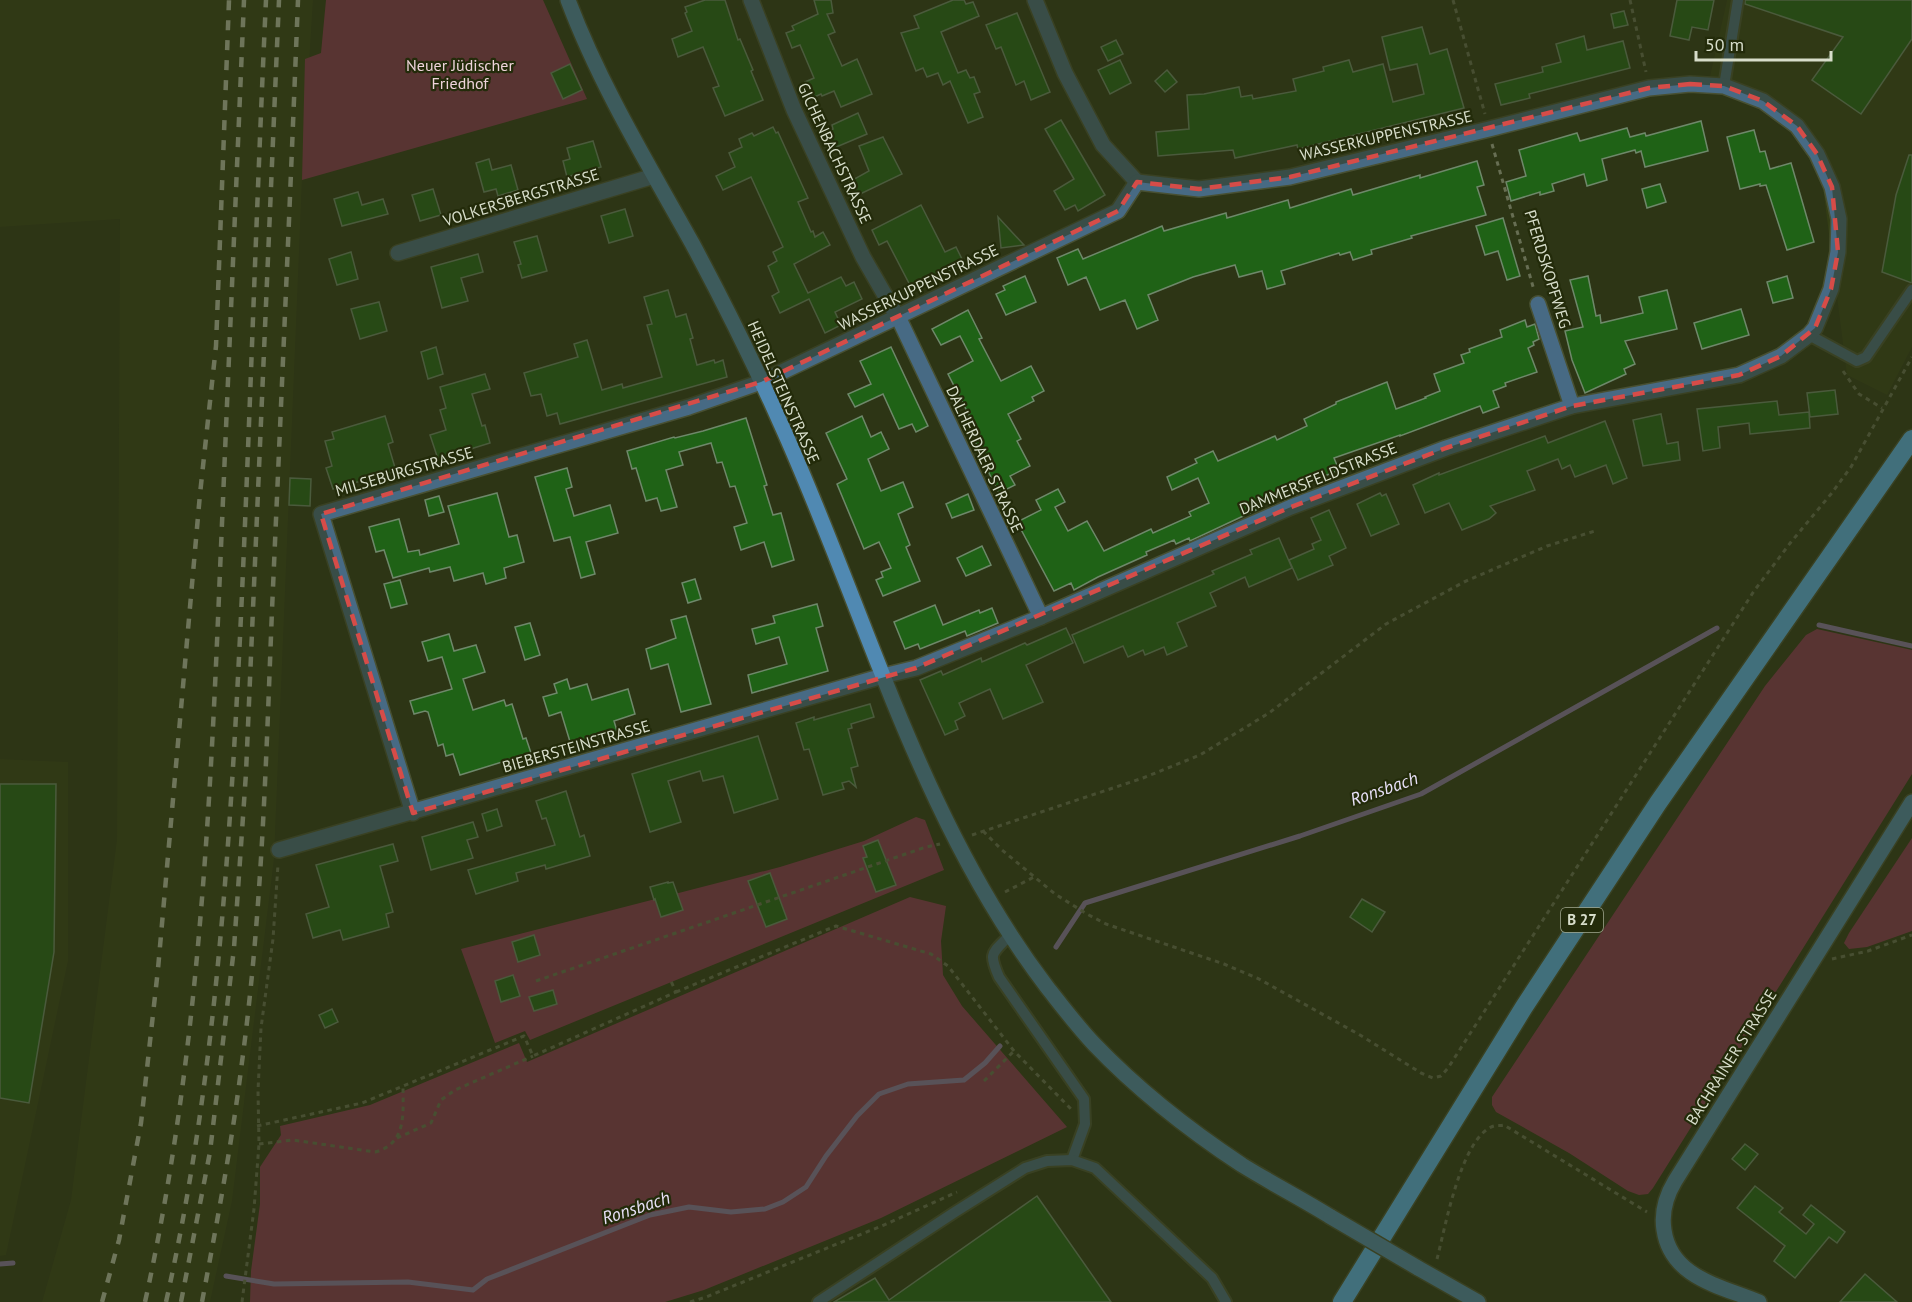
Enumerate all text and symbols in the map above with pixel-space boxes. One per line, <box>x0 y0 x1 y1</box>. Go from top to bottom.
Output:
scale bar <box>1696 24 1831 62</box>
text: 50 m <box>1705 33 1744 56</box>
park label: Neuer Jüdischer Friedhof <box>406 55 514 93</box>
street label: GICHENBACHSTRASSE <box>794 79 876 227</box>
street label: WASSERKUPPENSTRASSE <box>1298 105 1474 165</box>
street label: VOLKERSBERGSTRASSE <box>440 164 601 231</box>
street label: PFERDSKOPFWEG <box>1520 207 1576 331</box>
street label: WASSERKUPPENSTRASSE <box>834 239 1002 335</box>
street label: HEIDELSTEINSTRASSE <box>744 318 824 466</box>
street label: DALHERDAER STRASSE <box>942 382 1028 536</box>
street label: DAMMERSFELDSTRASSE <box>1236 437 1400 519</box>
street label: MILSEBURGSTRASSE <box>333 442 475 500</box>
street label: BIEBERSTEINSTRASSE <box>500 715 652 777</box>
water label: Ronsbach <box>1347 766 1421 811</box>
road number: B 27 <box>1561 908 1603 932</box>
street label: BACHRAINER STRASSE <box>1681 986 1781 1128</box>
water label: Ronsbach <box>599 1186 673 1229</box>

